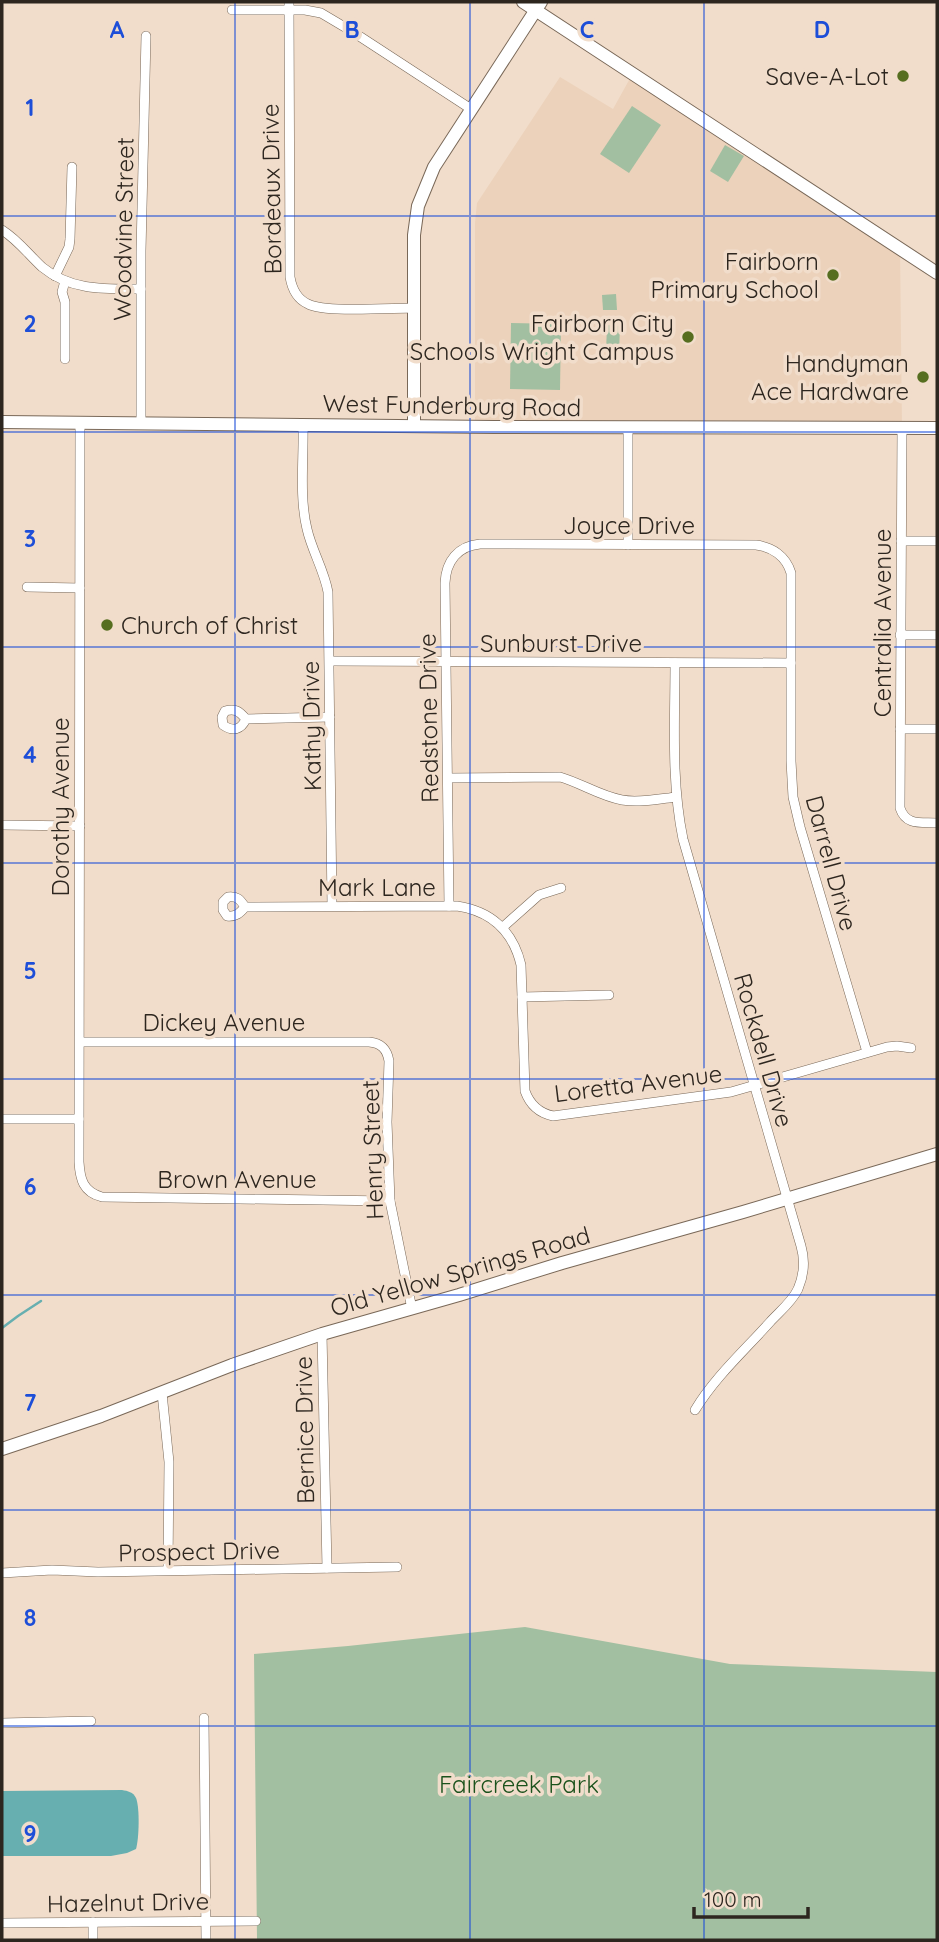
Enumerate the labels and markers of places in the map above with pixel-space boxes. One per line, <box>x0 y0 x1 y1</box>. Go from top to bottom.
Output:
place label: Save-A-Lot <box>765 61 889 91</box>
marker: Save-A-Lot <box>895 68 911 84</box>
place label: Fairborn Primary School <box>650 246 819 304</box>
marker: Fairborn Primary School <box>825 267 841 283</box>
place label: Fairborn City Schools Wright Campus <box>410 308 674 366</box>
marker: Fairborn City Schools Wright Campus <box>680 329 696 345</box>
place label: Handyman Ace Hardware <box>751 348 909 406</box>
marker: Handyman Ace Hardware <box>915 369 931 385</box>
place label: Church of Christ <box>121 610 298 640</box>
marker: Church of Christ <box>99 617 115 633</box>

